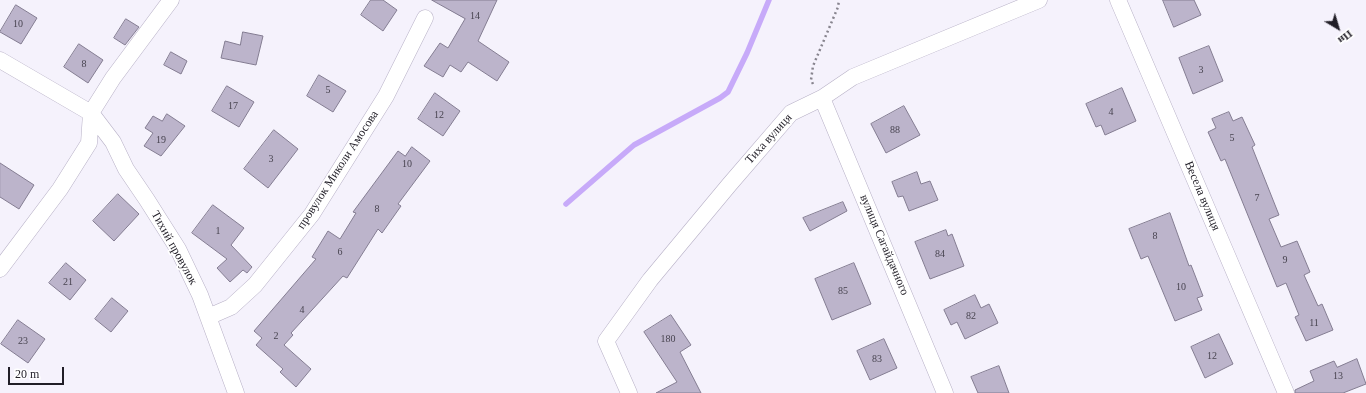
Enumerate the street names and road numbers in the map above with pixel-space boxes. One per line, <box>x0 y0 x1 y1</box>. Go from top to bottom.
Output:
street label: провулок Миколи Амосова <box>294 108 382 232</box>
street label: Тиха вулиця <box>743 111 795 167</box>
street label: Весела вулиця <box>1181 159 1223 233</box>
street label: вулиця Сагайдачного <box>856 192 912 298</box>
street label: Тихий провулок <box>148 209 200 287</box>

